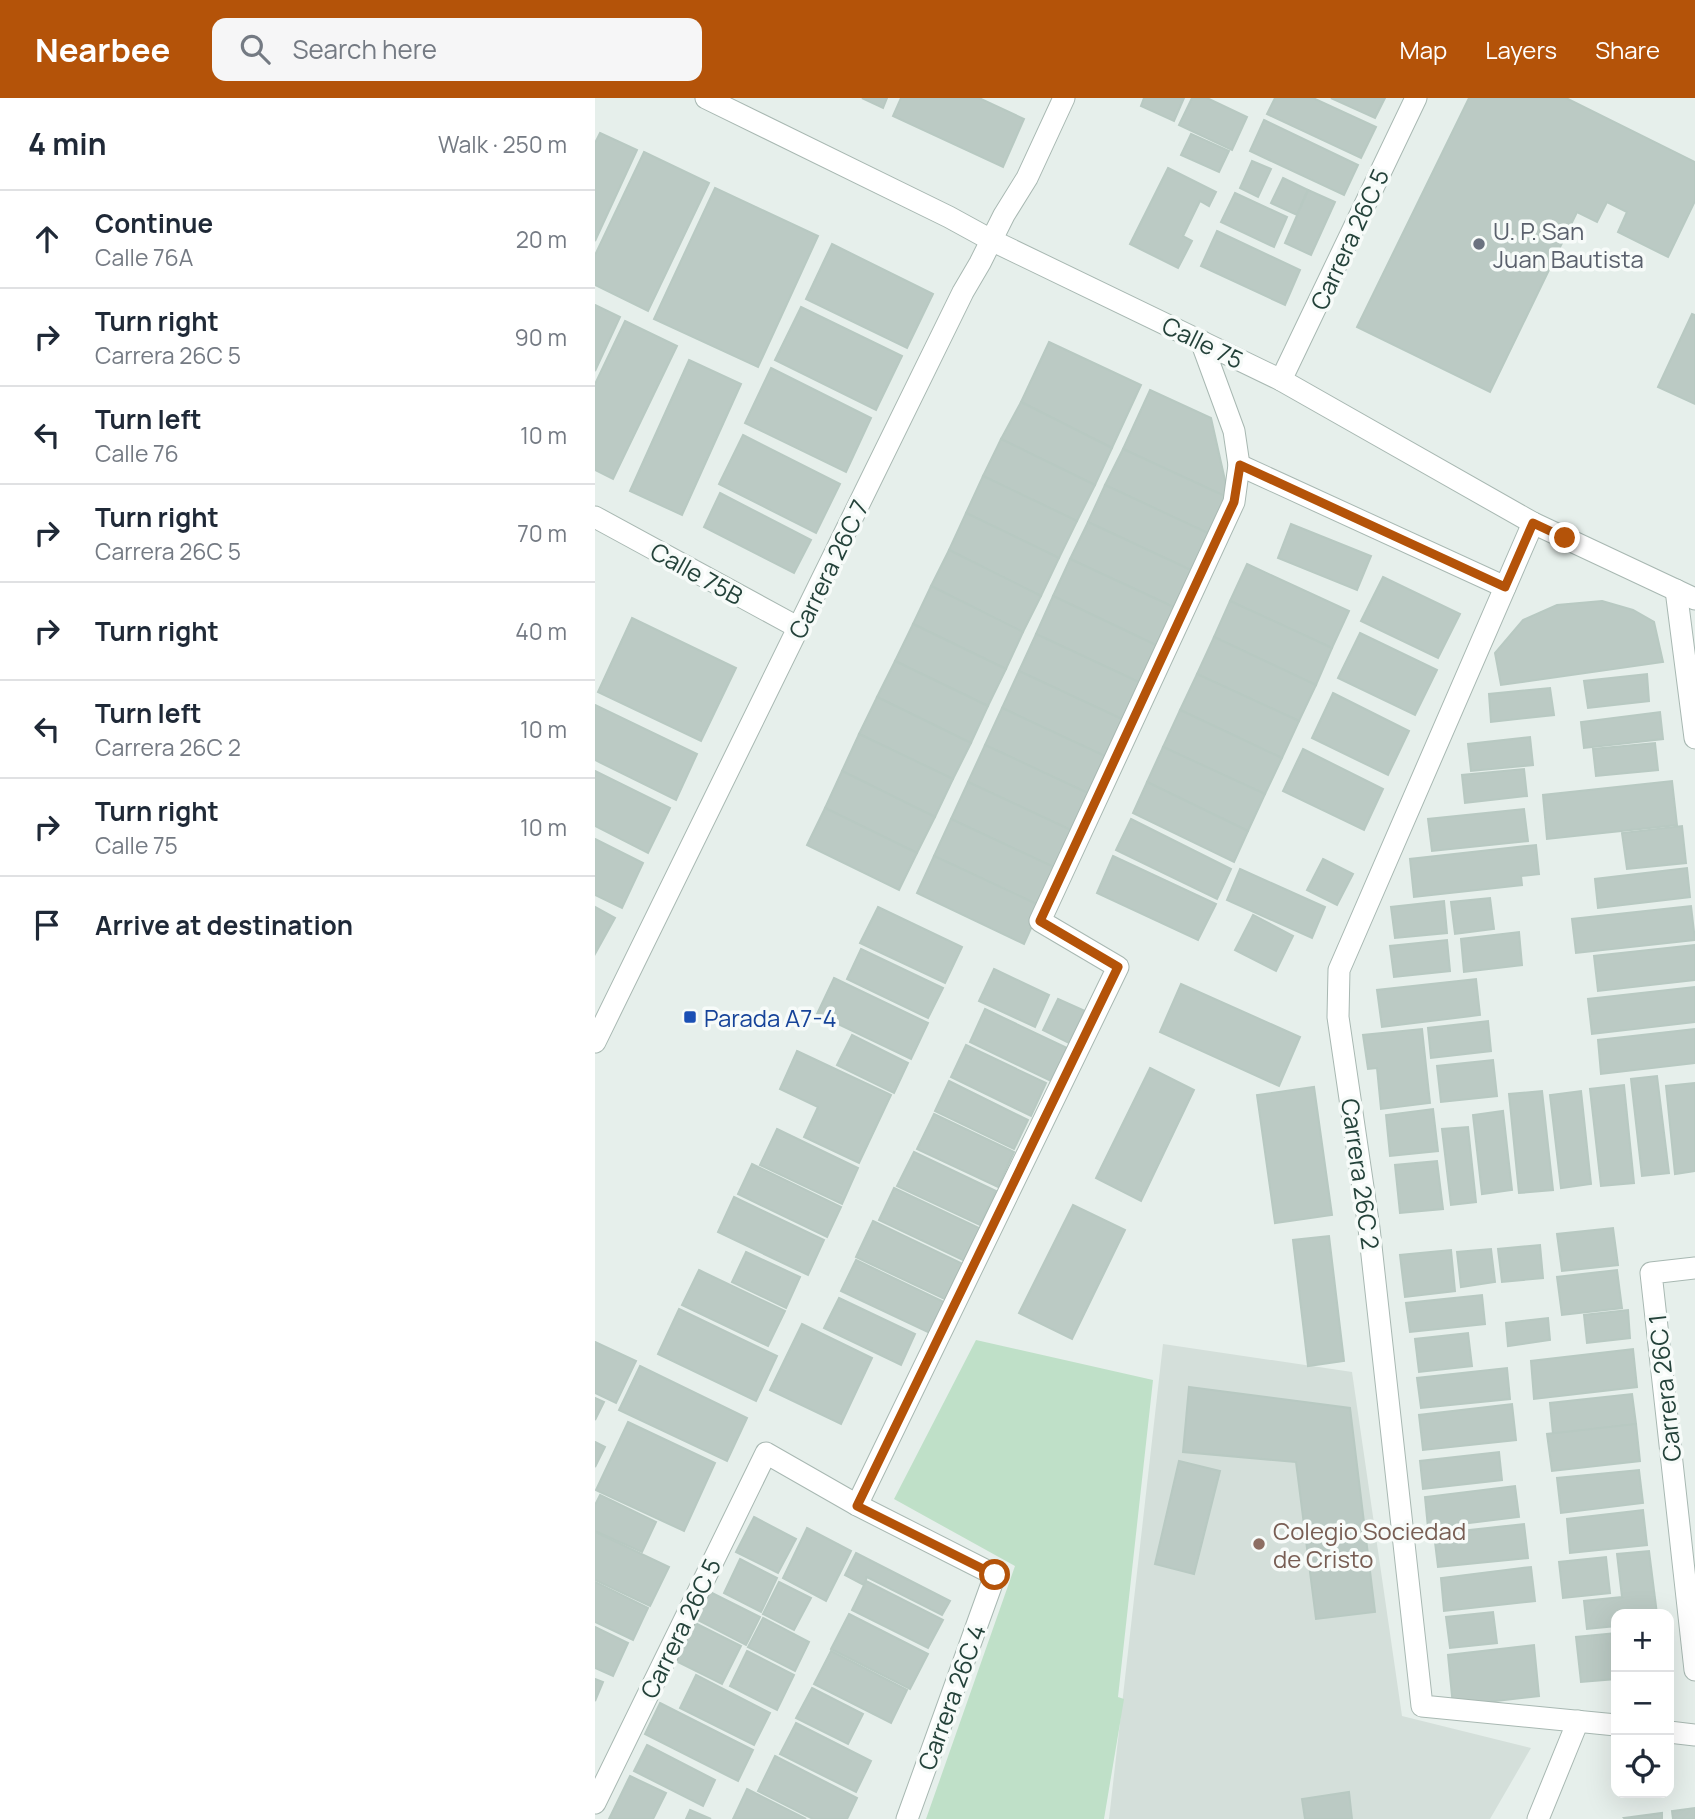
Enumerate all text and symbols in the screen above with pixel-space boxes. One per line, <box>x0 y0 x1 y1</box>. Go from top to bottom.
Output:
search box <box>212 18 702 81</box>
text: Nearbee <box>35 27 170 72</box>
icon: search <box>236 30 274 68</box>
text: Search here <box>292 31 437 67</box>
text: Map <box>1400 33 1447 66</box>
text: Layers <box>1485 33 1557 66</box>
text: Share <box>1595 33 1660 66</box>
text: 4 min <box>28 123 106 164</box>
text: Walk · 250 m <box>438 128 567 160</box>
street label: Carrera 26C 5 <box>1302 163 1396 315</box>
text: Continue <box>95 205 213 241</box>
place label: U. P. San Juan Bautista <box>1493 214 1644 275</box>
icon: ahead <box>28 220 66 258</box>
text: 20 m <box>516 223 567 255</box>
marker: U. P. San Juan Bautista <box>1471 236 1487 252</box>
text: Calle 76A <box>95 241 193 273</box>
text: Turn right <box>95 303 219 339</box>
street label: Calle 75 <box>1157 308 1249 376</box>
icon: right <box>28 318 66 356</box>
text: 90 m <box>515 321 567 353</box>
text: Carrera 26C 5 <box>95 339 241 371</box>
text: Turn left <box>95 401 202 437</box>
icon: left <box>28 416 66 454</box>
text: 10 m <box>520 419 567 451</box>
text: Calle 76 <box>95 437 179 469</box>
street label: Carrera 26C 7 <box>780 494 876 644</box>
text: Turn right <box>95 499 219 535</box>
icon: right <box>28 514 66 552</box>
text: 70 m <box>517 517 567 549</box>
route end <box>1549 522 1580 553</box>
street label: Calle 75B <box>645 534 749 612</box>
text: Carrera 26C 5 <box>95 535 241 567</box>
icon: right <box>28 612 66 650</box>
text: Turn right <box>95 613 219 649</box>
text: 40 m <box>515 615 567 647</box>
text: Turn left <box>95 695 202 731</box>
icon: left <box>28 710 66 748</box>
text: 10 m <box>520 713 567 745</box>
text: Carrera 26C 2 <box>95 731 241 763</box>
text: Turn right <box>95 793 219 829</box>
icon: right <box>28 808 66 846</box>
text: 10 m <box>520 811 567 843</box>
text: Calle 75 <box>95 829 178 861</box>
icon: arrive <box>28 906 66 944</box>
text: Arrive at destination <box>95 907 353 943</box>
place label: Parada A7-4 <box>704 1001 837 1034</box>
marker: Parada A7-4 <box>682 1009 698 1025</box>
street label: Carrera 26C 2 <box>1334 1096 1388 1252</box>
street label: Carrera 26C 1 <box>1640 1313 1688 1463</box>
place label: Colegio Sociedad de Cristo <box>1273 1514 1466 1575</box>
marker: Colegio Sociedad de Cristo <box>1251 1536 1267 1552</box>
street label: Carrera 26C 5 <box>632 1552 728 1704</box>
route start <box>979 1559 1010 1590</box>
map controls <box>1611 1609 1674 1798</box>
button: + <box>1611 1609 1674 1672</box>
street label: Carrera 26C 4 <box>909 1620 993 1774</box>
button: − <box>1611 1672 1674 1735</box>
button: locate <box>1611 1735 1674 1798</box>

